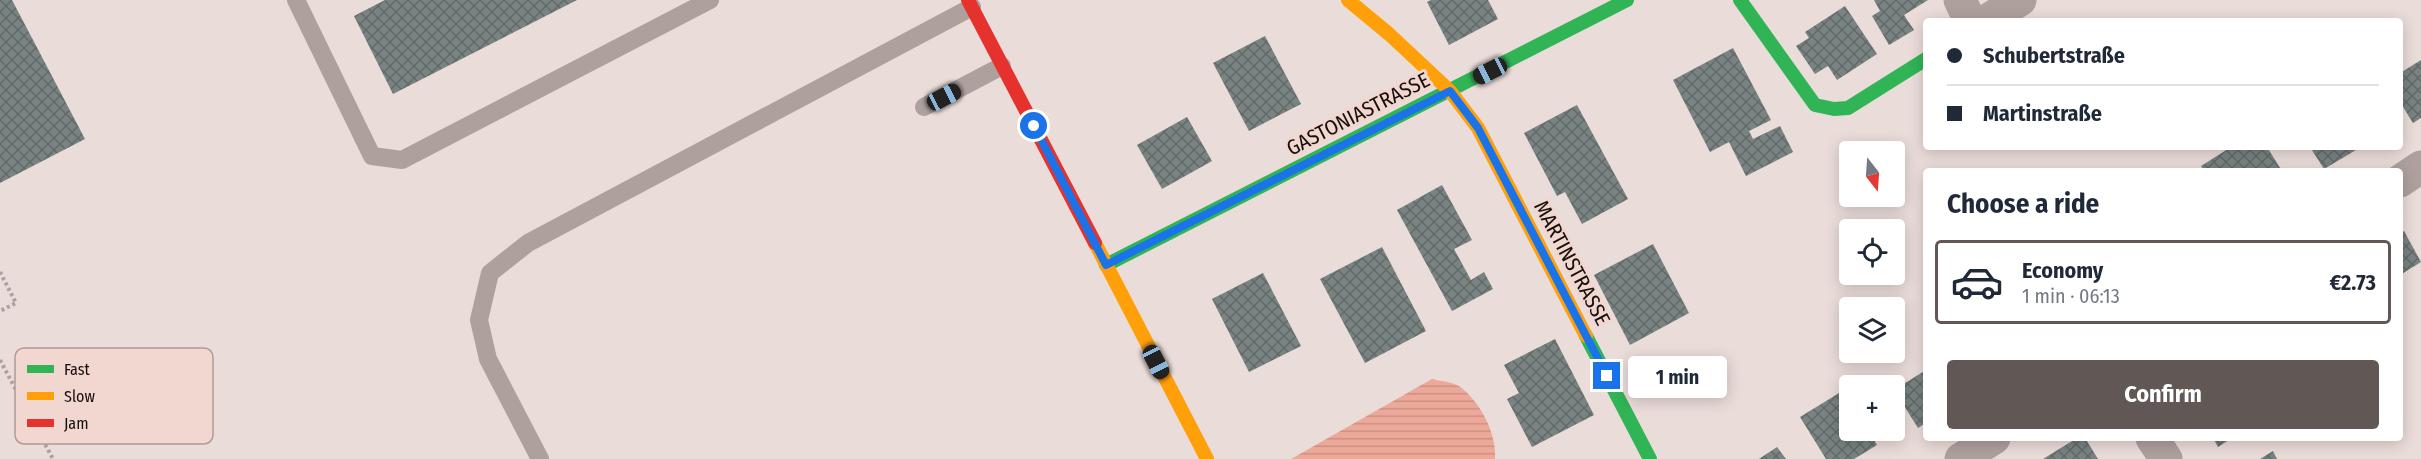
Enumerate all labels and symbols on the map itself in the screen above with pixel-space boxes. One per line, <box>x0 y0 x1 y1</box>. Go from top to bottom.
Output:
car <box>1470 55 1510 87</box>
street label: GASTONIASTRASSE <box>1282 67 1434 161</box>
car <box>924 81 964 113</box>
route start <box>1020 112 1047 139</box>
north arrow <box>1839 141 1905 207</box>
street label: MARTINSTRASSE <box>1528 196 1616 330</box>
car <box>1140 342 1172 382</box>
legend <box>15 348 213 444</box>
callout: 1 min <box>1628 355 1727 397</box>
text: Fast <box>64 360 91 379</box>
route end <box>1593 362 1620 389</box>
text: Slow <box>64 387 95 406</box>
text: Jam <box>64 414 89 433</box>

